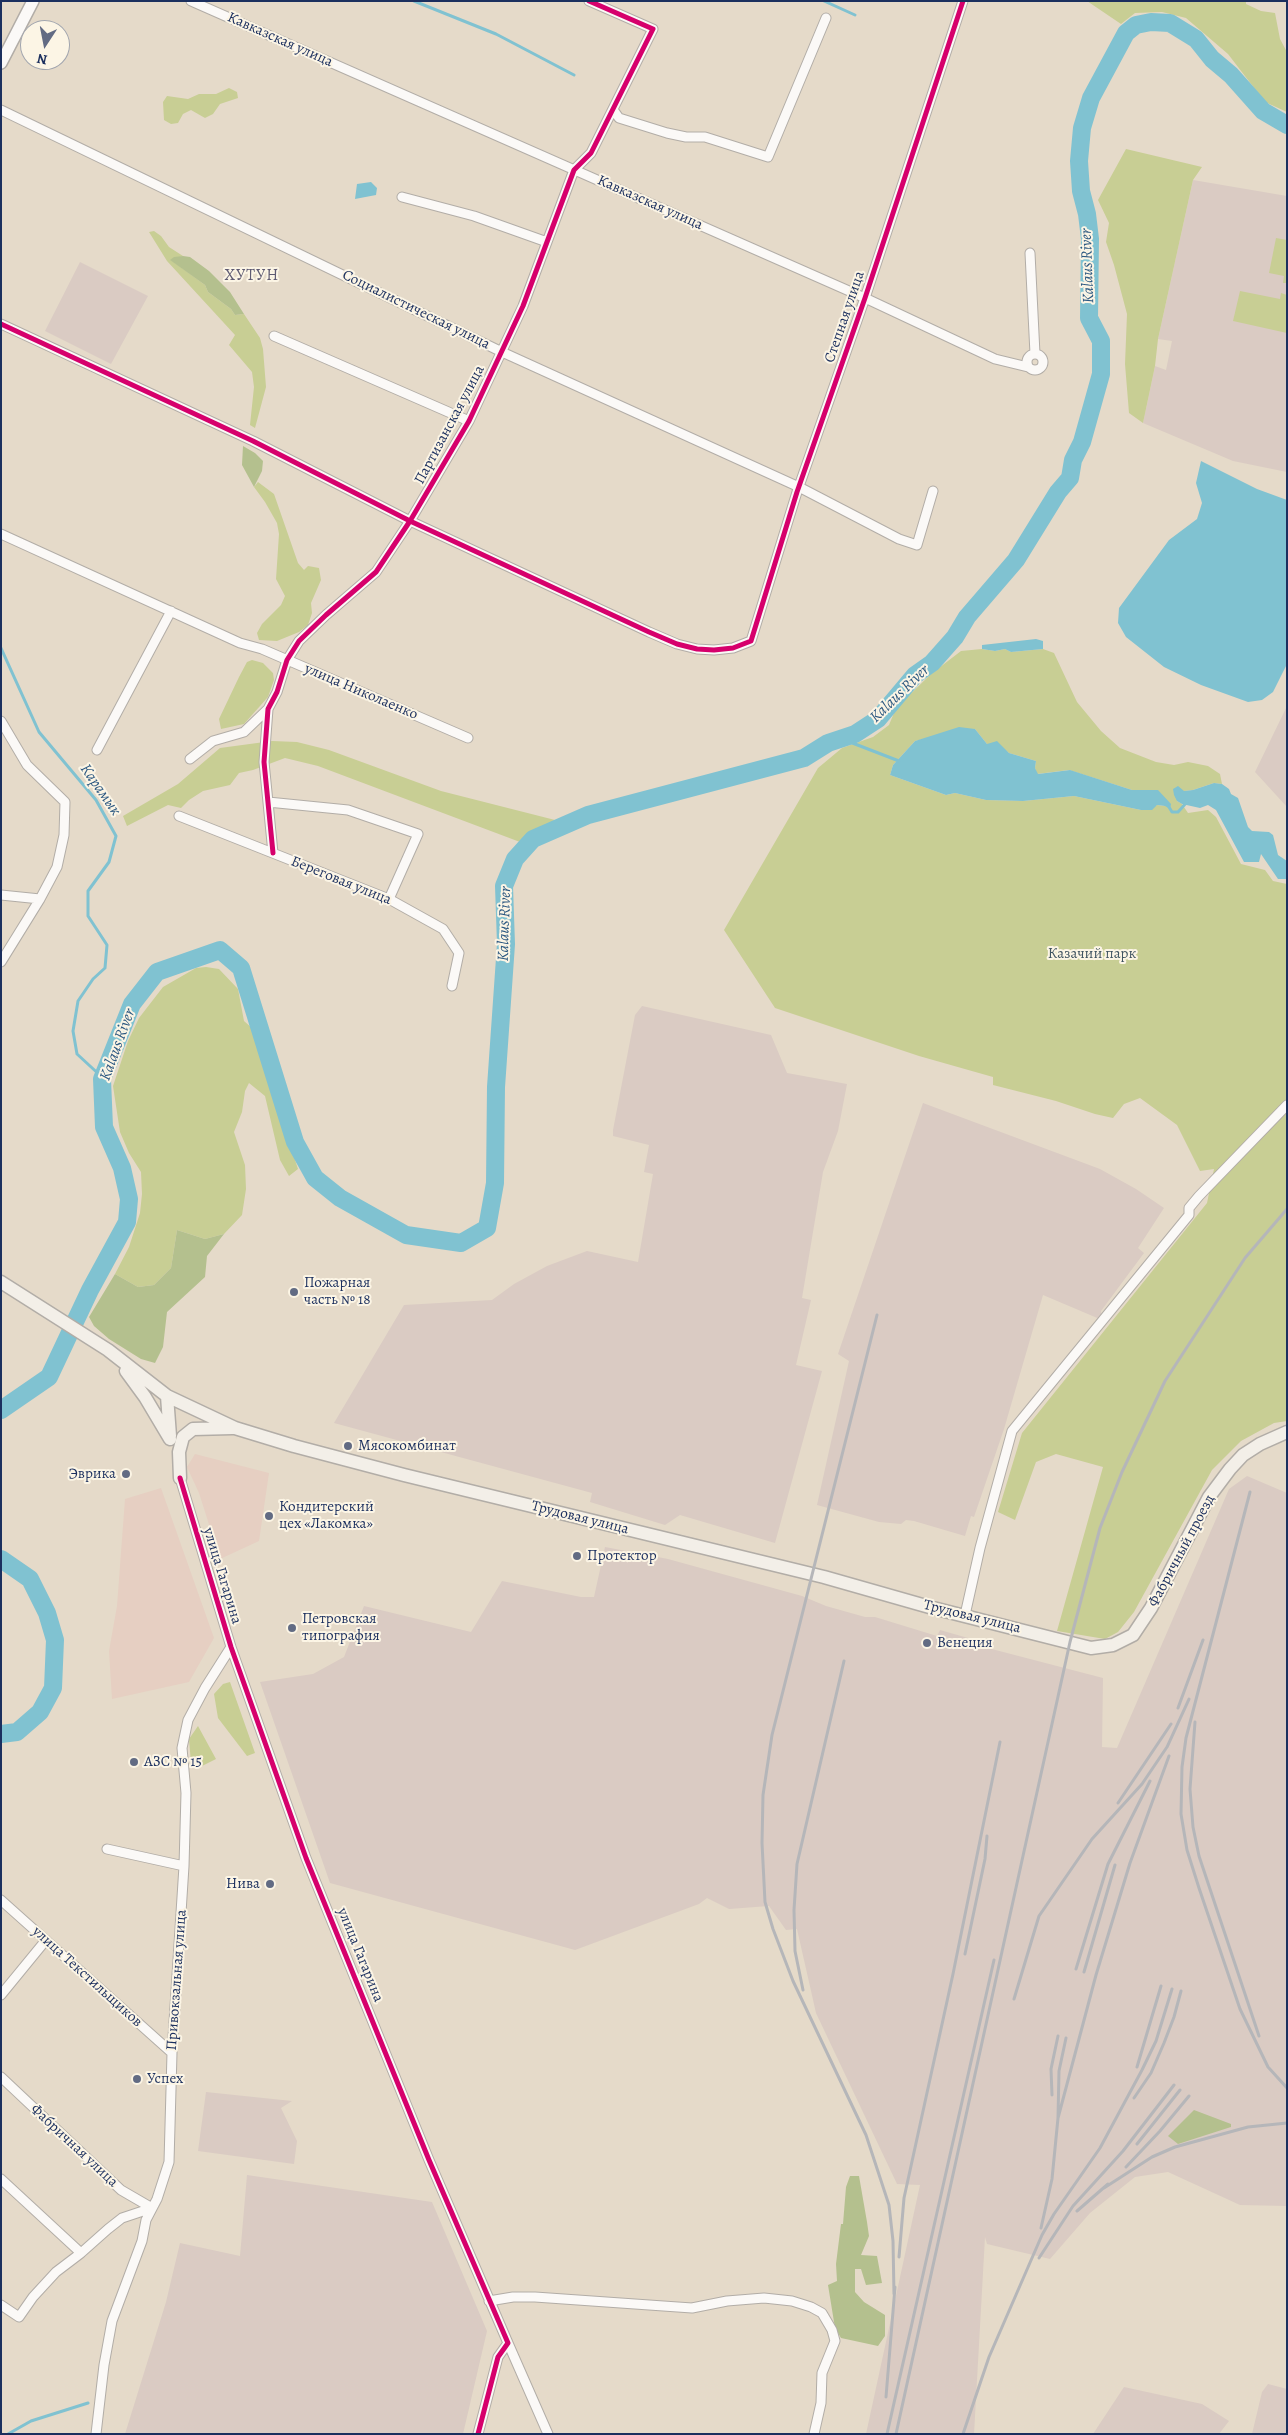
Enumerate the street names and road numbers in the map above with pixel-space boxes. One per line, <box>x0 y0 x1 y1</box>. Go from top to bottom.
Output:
street label: Кавказская улица <box>224 9 336 71</box>
street label: Кавказская улица <box>594 172 706 234</box>
street label: Социалистическая улица <box>339 266 493 354</box>
street label: Степная улица <box>821 269 869 365</box>
street label: Партизанская улица <box>411 362 489 488</box>
street label: улица Николаенко <box>302 660 420 724</box>
street label: Береговая улица <box>288 853 394 909</box>
street label: Фабричный проезд <box>1145 1492 1219 1610</box>
street label: Трудовая улица <box>529 1497 631 1539</box>
street label: улица Гагарина <box>199 1525 245 1627</box>
street label: Трудовая улица <box>921 1596 1023 1638</box>
street label: улица Гагарина <box>333 1905 387 2005</box>
street label: Привокзальная улица <box>163 1909 191 2051</box>
street label: улица Текстильщиков <box>28 1923 146 2031</box>
street label: Фабричная улица <box>26 2101 122 2191</box>

